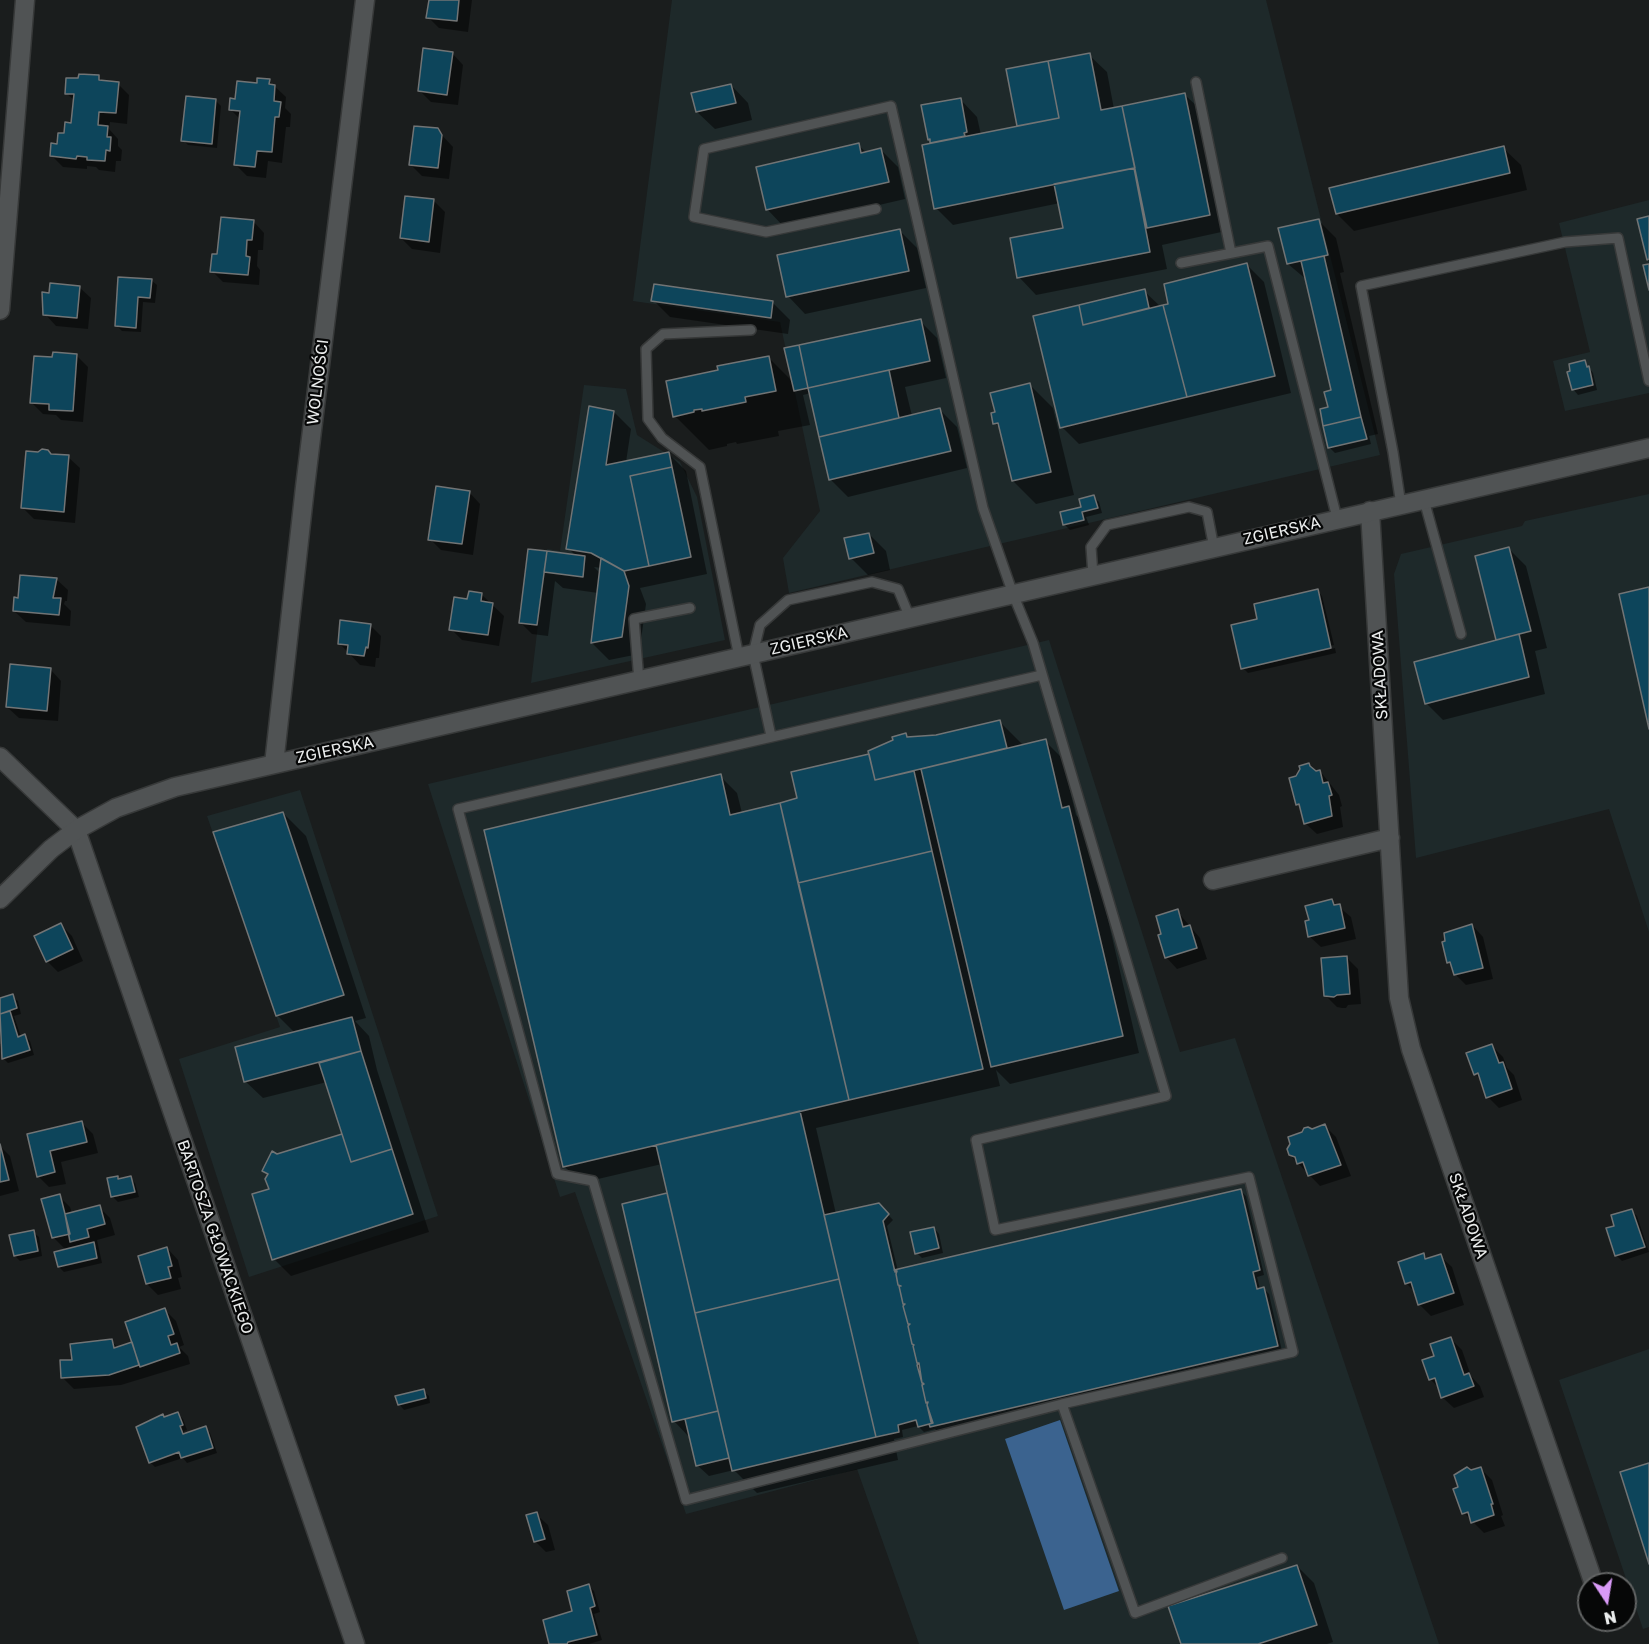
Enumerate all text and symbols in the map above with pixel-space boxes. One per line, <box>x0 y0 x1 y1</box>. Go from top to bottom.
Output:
street label: WOLNOŚCI <box>303 338 333 426</box>
street label: ZGIERSKA <box>1241 513 1323 549</box>
street label: ZGIERSKA <box>768 623 850 659</box>
street label: SKŁADOWA <box>1368 630 1392 720</box>
street label: ZGIERSKA <box>295 732 375 768</box>
street label: BARTOSZA GŁOWACKIEGO <box>173 1137 257 1337</box>
street label: SKŁADOWA <box>1444 1171 1492 1261</box>
north arrow <box>1577 1572 1637 1632</box>
text: N <box>1602 1607 1618 1629</box>

